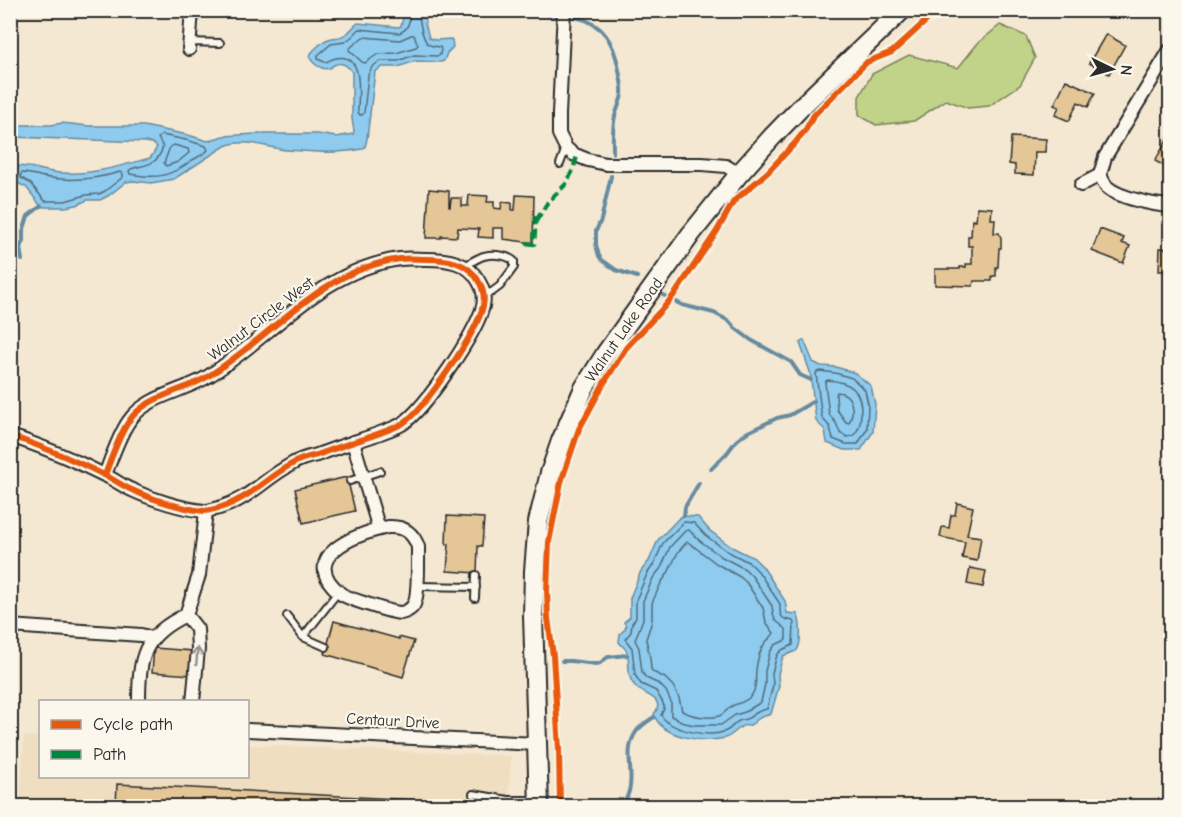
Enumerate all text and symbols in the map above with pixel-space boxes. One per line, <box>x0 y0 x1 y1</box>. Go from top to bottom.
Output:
north arrow <box>1082 39 1142 99</box>
text: N <box>1117 64 1135 76</box>
street label: Walnut Circle West <box>205 273 318 365</box>
street label: Walnut Lake Road <box>581 275 667 385</box>
one-way arrow <box>192 647 203 667</box>
legend <box>39 700 249 778</box>
street label: Centaur Drive <box>346 710 440 732</box>
text: Cycle path <box>93 714 173 735</box>
text: Path <box>93 744 126 765</box>

